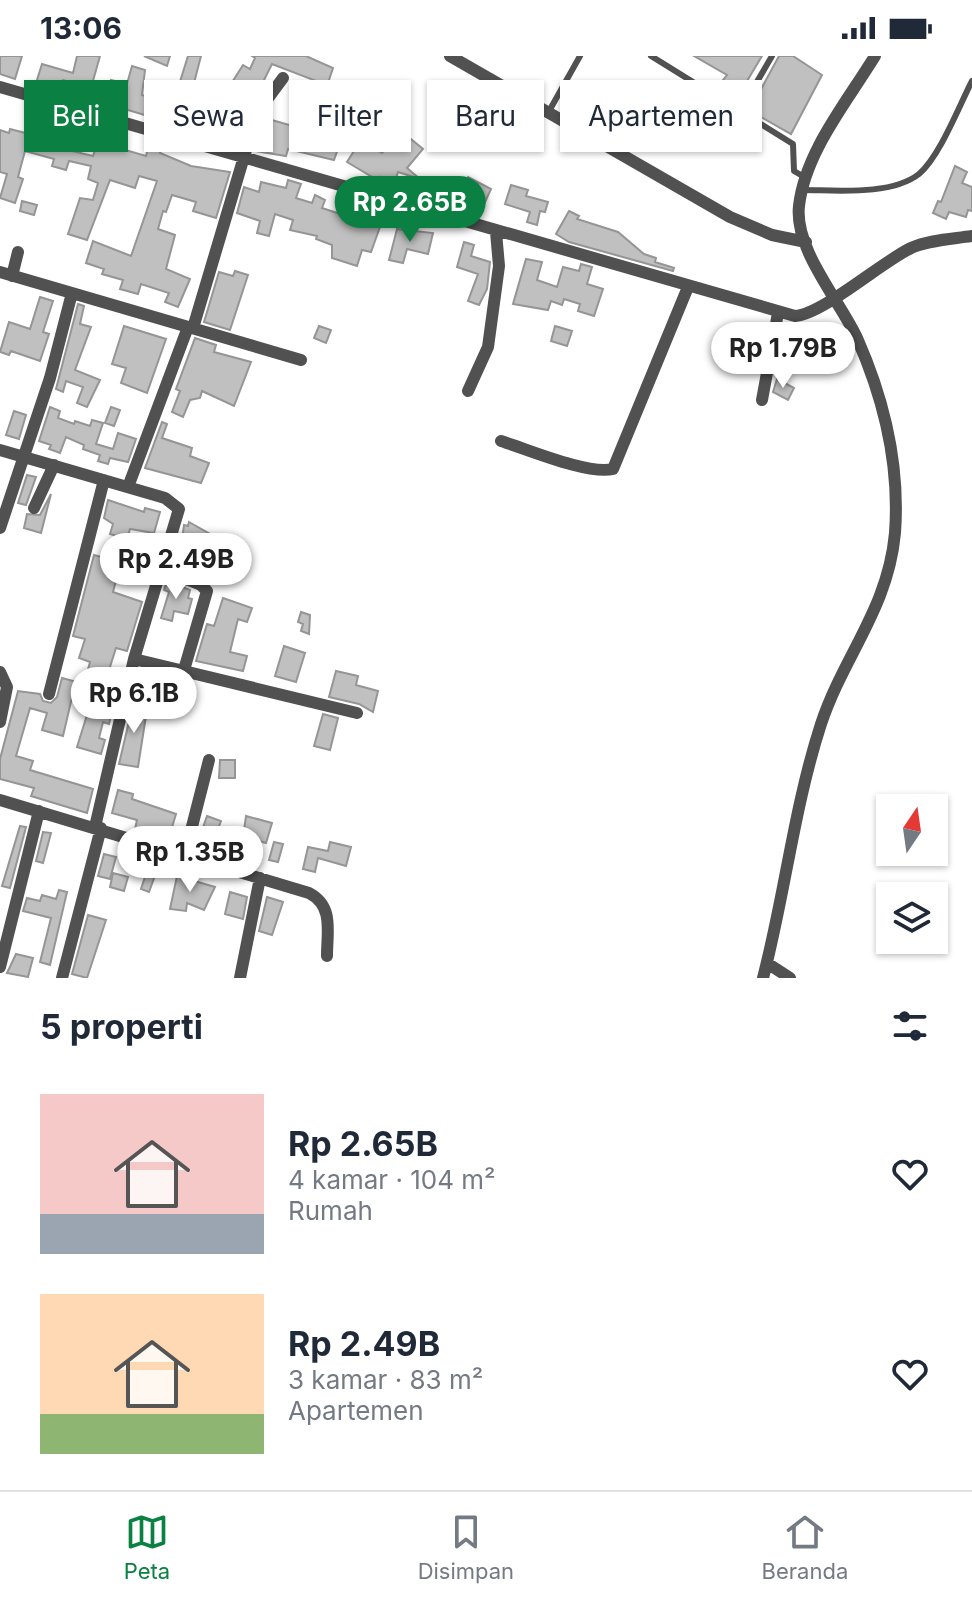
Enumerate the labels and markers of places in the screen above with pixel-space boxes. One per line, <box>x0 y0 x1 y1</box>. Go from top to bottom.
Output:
pin: Rp 2.65B <box>327 176 493 244</box>
pin: Rp 1.79B <box>700 322 866 390</box>
pin: Rp 2.49B <box>93 533 259 601</box>
pin: Rp 6.1B <box>60 667 208 735</box>
pin: Rp 1.35B <box>107 826 273 894</box>

